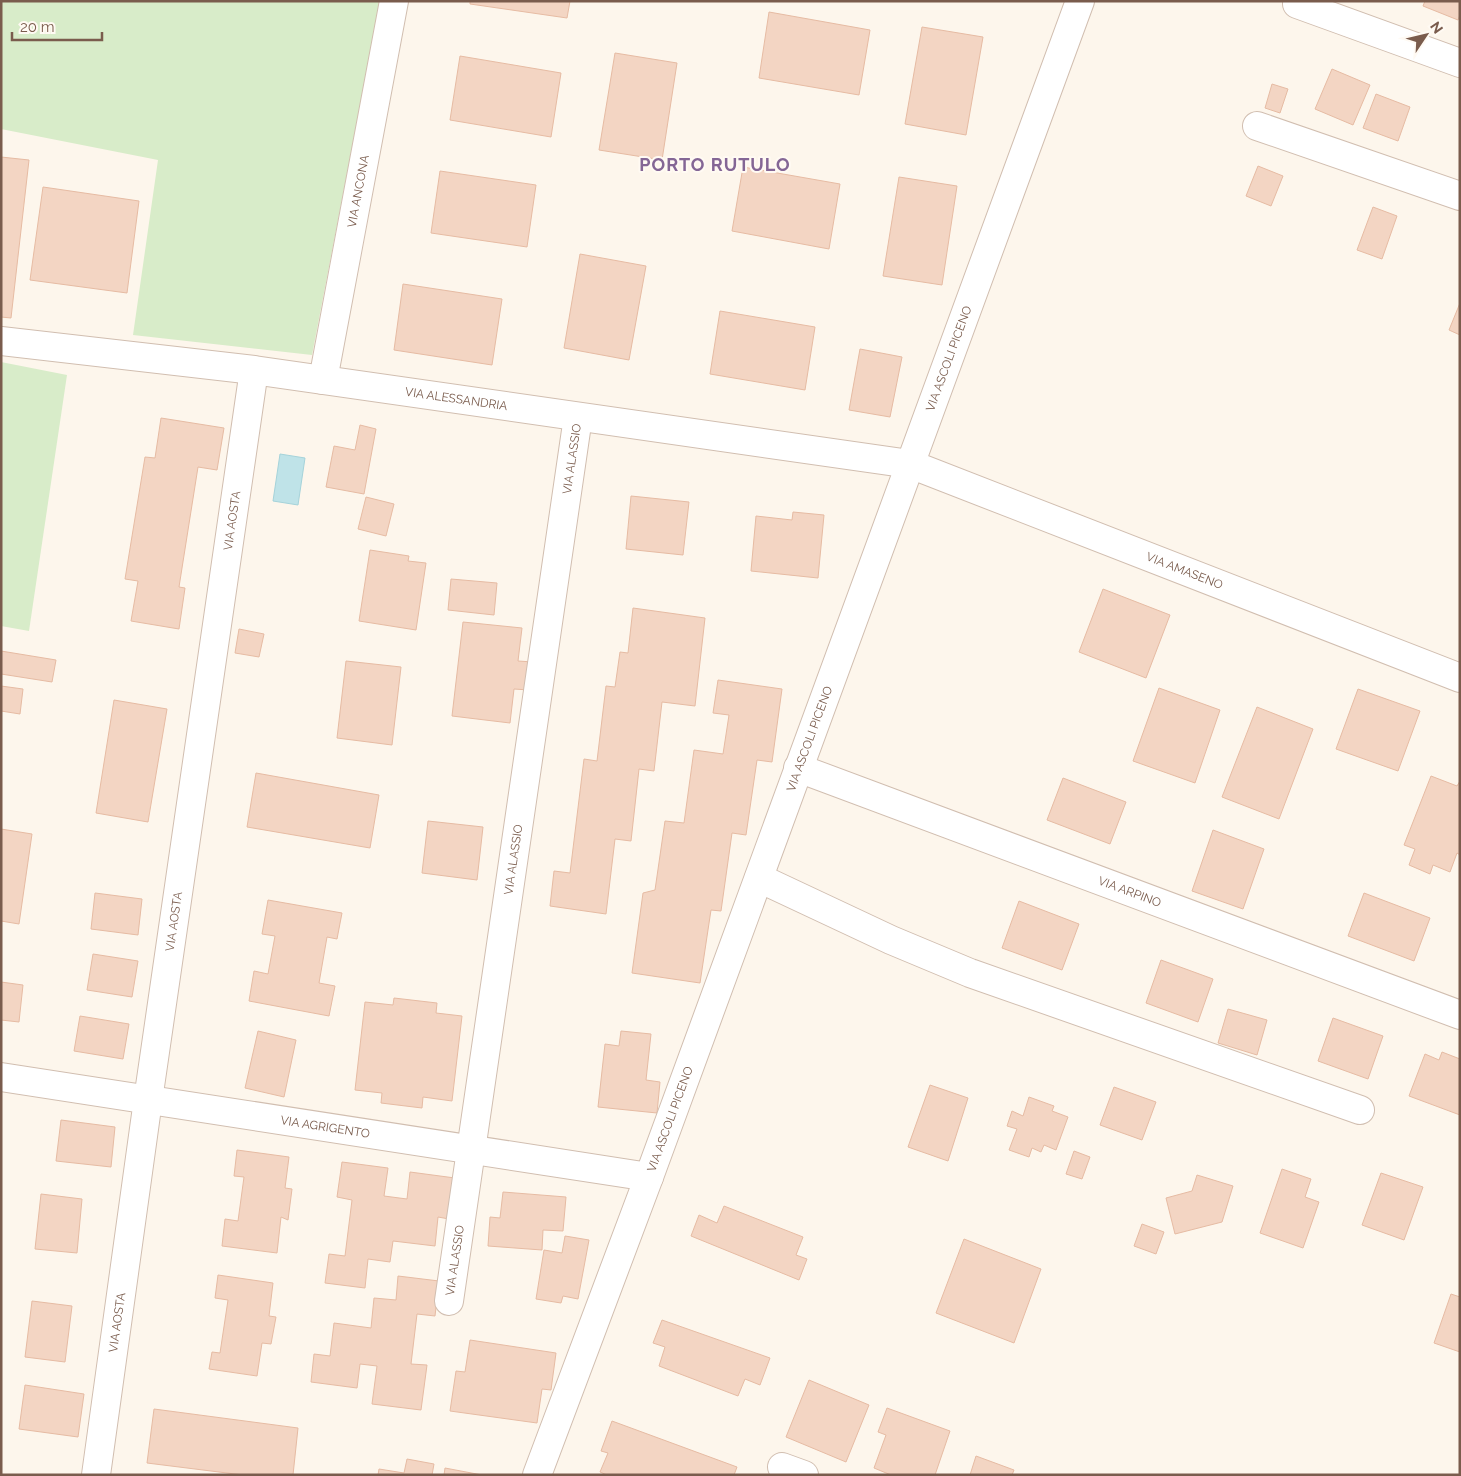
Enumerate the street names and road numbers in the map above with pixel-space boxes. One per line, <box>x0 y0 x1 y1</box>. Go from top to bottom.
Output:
street label: VIA ANCONA <box>345 154 372 229</box>
street label: VIA ASCOLI PICENO <box>923 304 975 413</box>
street label: VIA ALESSANDRIA <box>404 385 508 413</box>
street label: VIA ALASSIO <box>560 423 584 495</box>
street label: VIA AOSTA <box>221 490 243 552</box>
street label: VIA AMASENO <box>1144 550 1225 592</box>
street label: VIA ASCOLI PICENO <box>784 684 835 794</box>
street label: VIA ALASSIO <box>501 823 525 896</box>
street label: VIA ARPINO <box>1096 874 1163 910</box>
street label: VIA AOSTA <box>163 891 185 952</box>
street label: VIA ASCOLI PICENO <box>644 1064 696 1174</box>
street label: VIA AGRIGENTO <box>280 1113 371 1141</box>
street label: VIA ALASSIO <box>443 1224 467 1297</box>
street label: VIA AOSTA <box>106 1292 128 1353</box>

